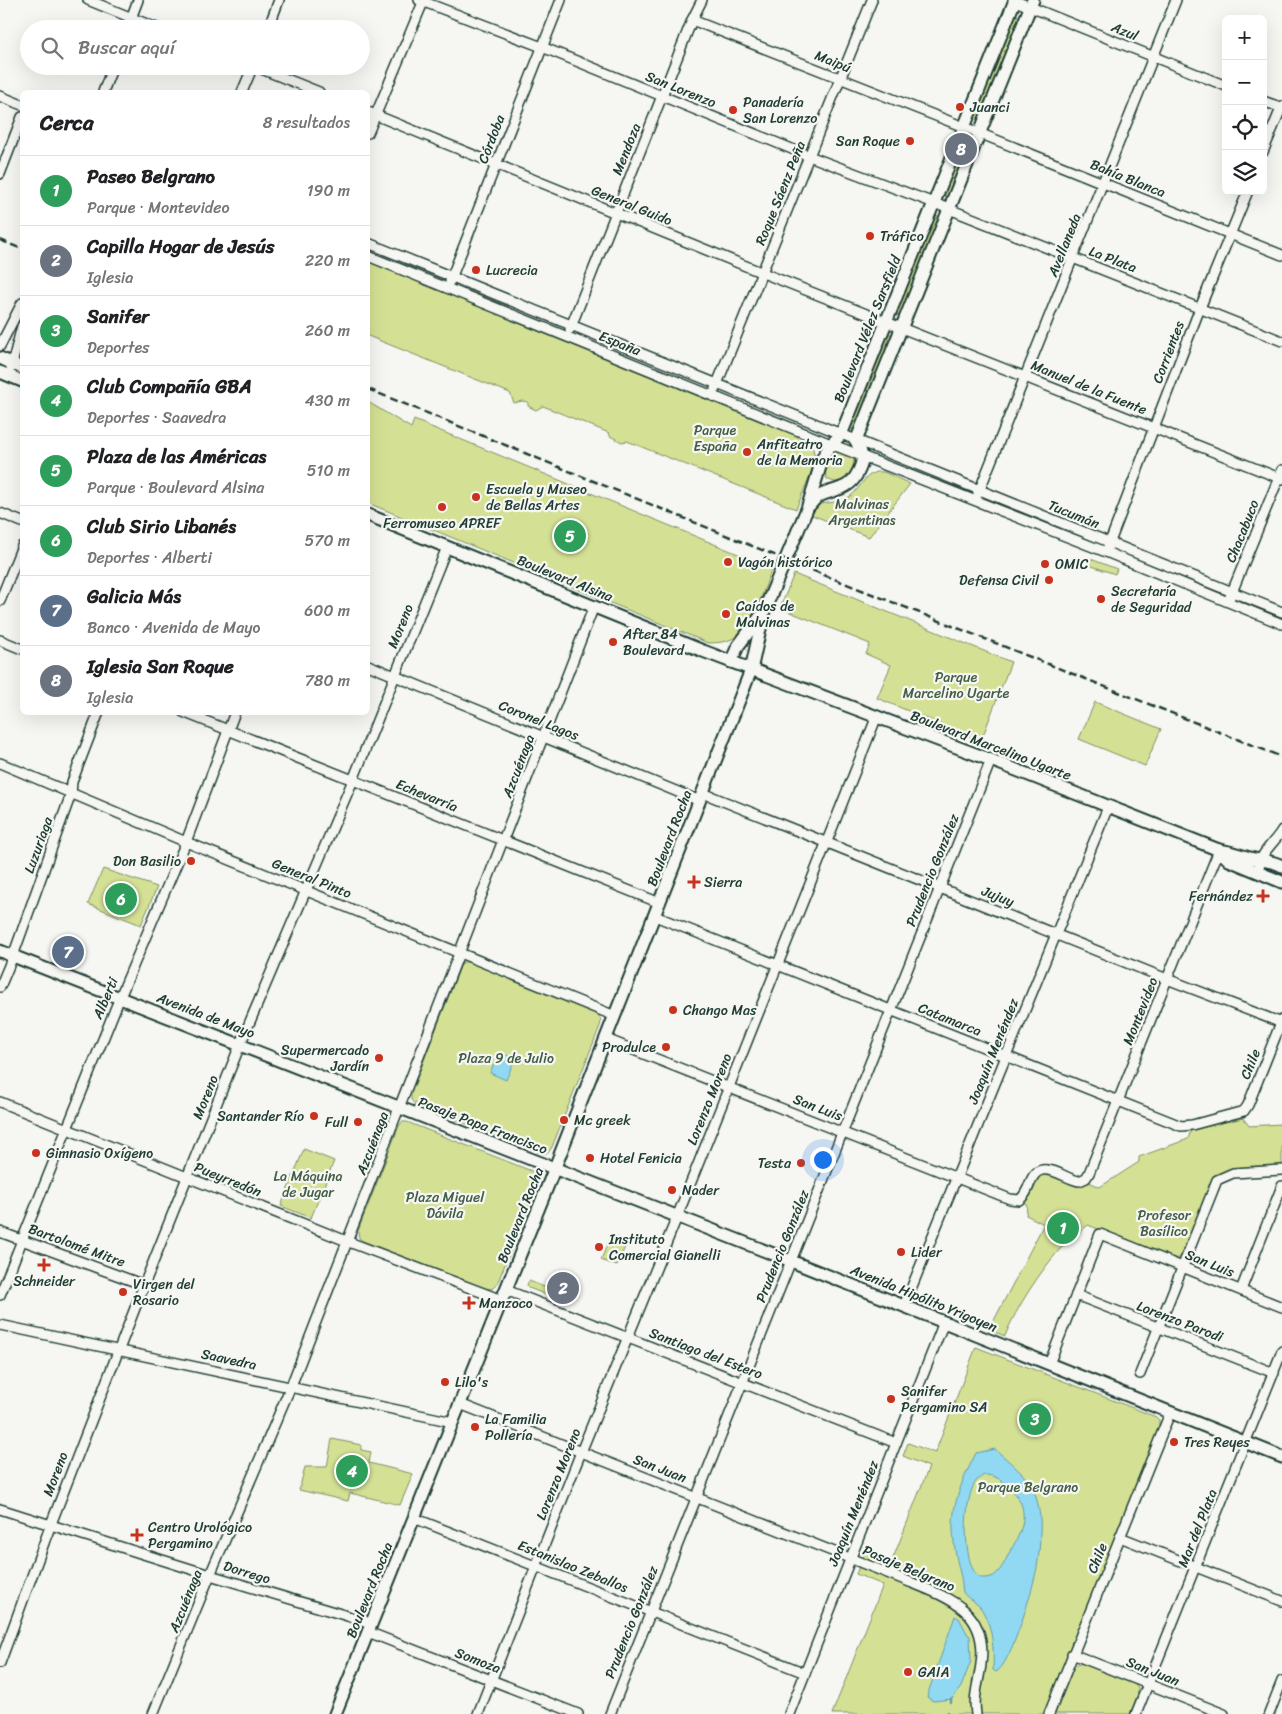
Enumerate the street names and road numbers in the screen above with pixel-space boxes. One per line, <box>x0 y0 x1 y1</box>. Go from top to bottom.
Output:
street label: Azul <box>1107 14 1143 49</box>
street label: Maipú <box>811 43 855 80</box>
street label: San Lorenzo <box>642 64 720 115</box>
street label: Córdoba <box>471 110 513 167</box>
street label: Mendoza <box>605 119 648 179</box>
street label: Roque Sáenz Peña <box>748 137 813 249</box>
street label: Bahía Blanca <box>1086 152 1169 205</box>
street label: General Guido <box>588 178 676 233</box>
street label: Avellaneda <box>1040 210 1089 282</box>
street label: La Plata <box>1085 239 1140 280</box>
street label: Boulevard Vélez Sarsfield <box>826 250 909 407</box>
street label: Corrientes <box>1145 317 1192 387</box>
street label: España <box>595 324 645 364</box>
street label: Manuel de la Fuente <box>1027 353 1151 422</box>
street label: Tucumán <box>1044 493 1104 536</box>
street label: Chacabuco <box>1218 496 1266 567</box>
street label: Boulevard Alsina <box>513 548 618 609</box>
street label: Moreno <box>380 600 421 652</box>
street label: Coronel Lagos <box>495 693 583 748</box>
street label: Boulevard Marcelino Ugarte <box>907 703 1075 788</box>
street label: Azcuénaga <box>495 731 542 803</box>
street label: Echevarría <box>392 772 462 819</box>
street label: Boulevard Rocha <box>640 786 699 890</box>
street label: Prudencio González <box>898 810 967 930</box>
street label: Luzuriaga <box>17 812 61 877</box>
street label: General Pinto <box>268 851 356 906</box>
street label: Jujuy <box>977 878 1019 915</box>
street label: Alberti <box>85 972 126 1024</box>
street label: Montevideo <box>1115 973 1165 1049</box>
street label: Avenida de Mayo <box>152 985 259 1046</box>
street label: Joaquín Menéndez <box>960 994 1026 1109</box>
street label: Catamarca <box>914 995 985 1044</box>
street label: Chile <box>1233 1045 1268 1083</box>
street label: Lorenzo Moreno <box>680 1049 739 1149</box>
street label: Moreno <box>185 1071 226 1123</box>
street label: San Luis <box>789 1087 847 1129</box>
street label: Pasaje Papa Francisco <box>414 1089 551 1162</box>
street label: Azcuénaga <box>349 1108 396 1180</box>
street label: Pueyrredón <box>190 1155 266 1204</box>
street label: Boulevard Rocha <box>490 1163 551 1267</box>
street label: Prudencio González <box>748 1186 817 1306</box>
street label: Bartolomé Mitre <box>25 1216 129 1275</box>
street label: San Luis <box>1181 1242 1239 1285</box>
street label: Avenida Hipólito Yrigoyen <box>845 1257 1002 1340</box>
street label: Lorenzo Parodi <box>1133 1294 1228 1350</box>
street label: Santiago del Estero <box>645 1320 766 1387</box>
street label: Saavedra <box>199 1341 259 1378</box>
street label: Lorenzo Moreno <box>529 1424 588 1524</box>
street label: San Juan <box>629 1447 691 1490</box>
street label: Moreno <box>36 1448 75 1500</box>
street label: Joaquín Menéndez <box>820 1456 886 1571</box>
street label: Mar del Plata <box>1170 1485 1225 1571</box>
street label: Estanislao Zeballos <box>514 1533 632 1600</box>
street label: Boulevard Rocha <box>339 1538 400 1642</box>
street label: Pasaje Belgrano <box>859 1538 959 1599</box>
street label: Chile <box>1080 1539 1115 1577</box>
street label: Dorrego <box>220 1553 274 1591</box>
street label: Prudencio González <box>597 1562 666 1682</box>
street label: Azcuénaga <box>161 1566 209 1638</box>
street label: Somoza <box>451 1640 504 1681</box>
street label: San Juan <box>1122 1649 1184 1694</box>

